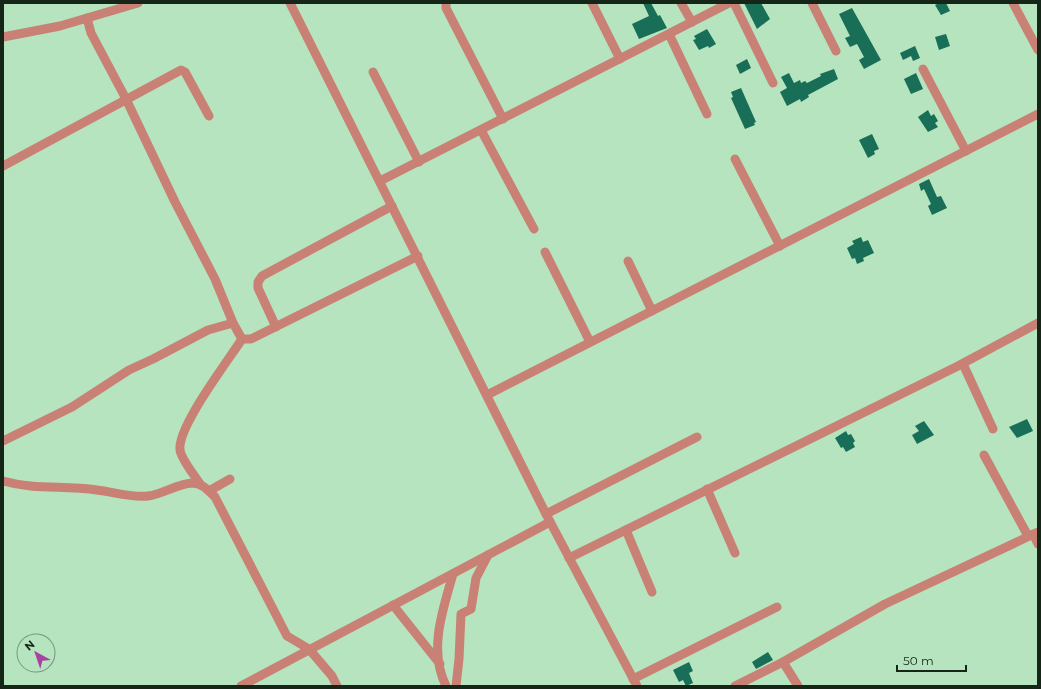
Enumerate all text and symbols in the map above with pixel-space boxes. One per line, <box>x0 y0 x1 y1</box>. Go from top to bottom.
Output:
north arrow <box>16 633 56 673</box>
text: N <box>22 637 37 654</box>
scale bar <box>897 647 966 673</box>
text: 50 m <box>903 653 934 668</box>

